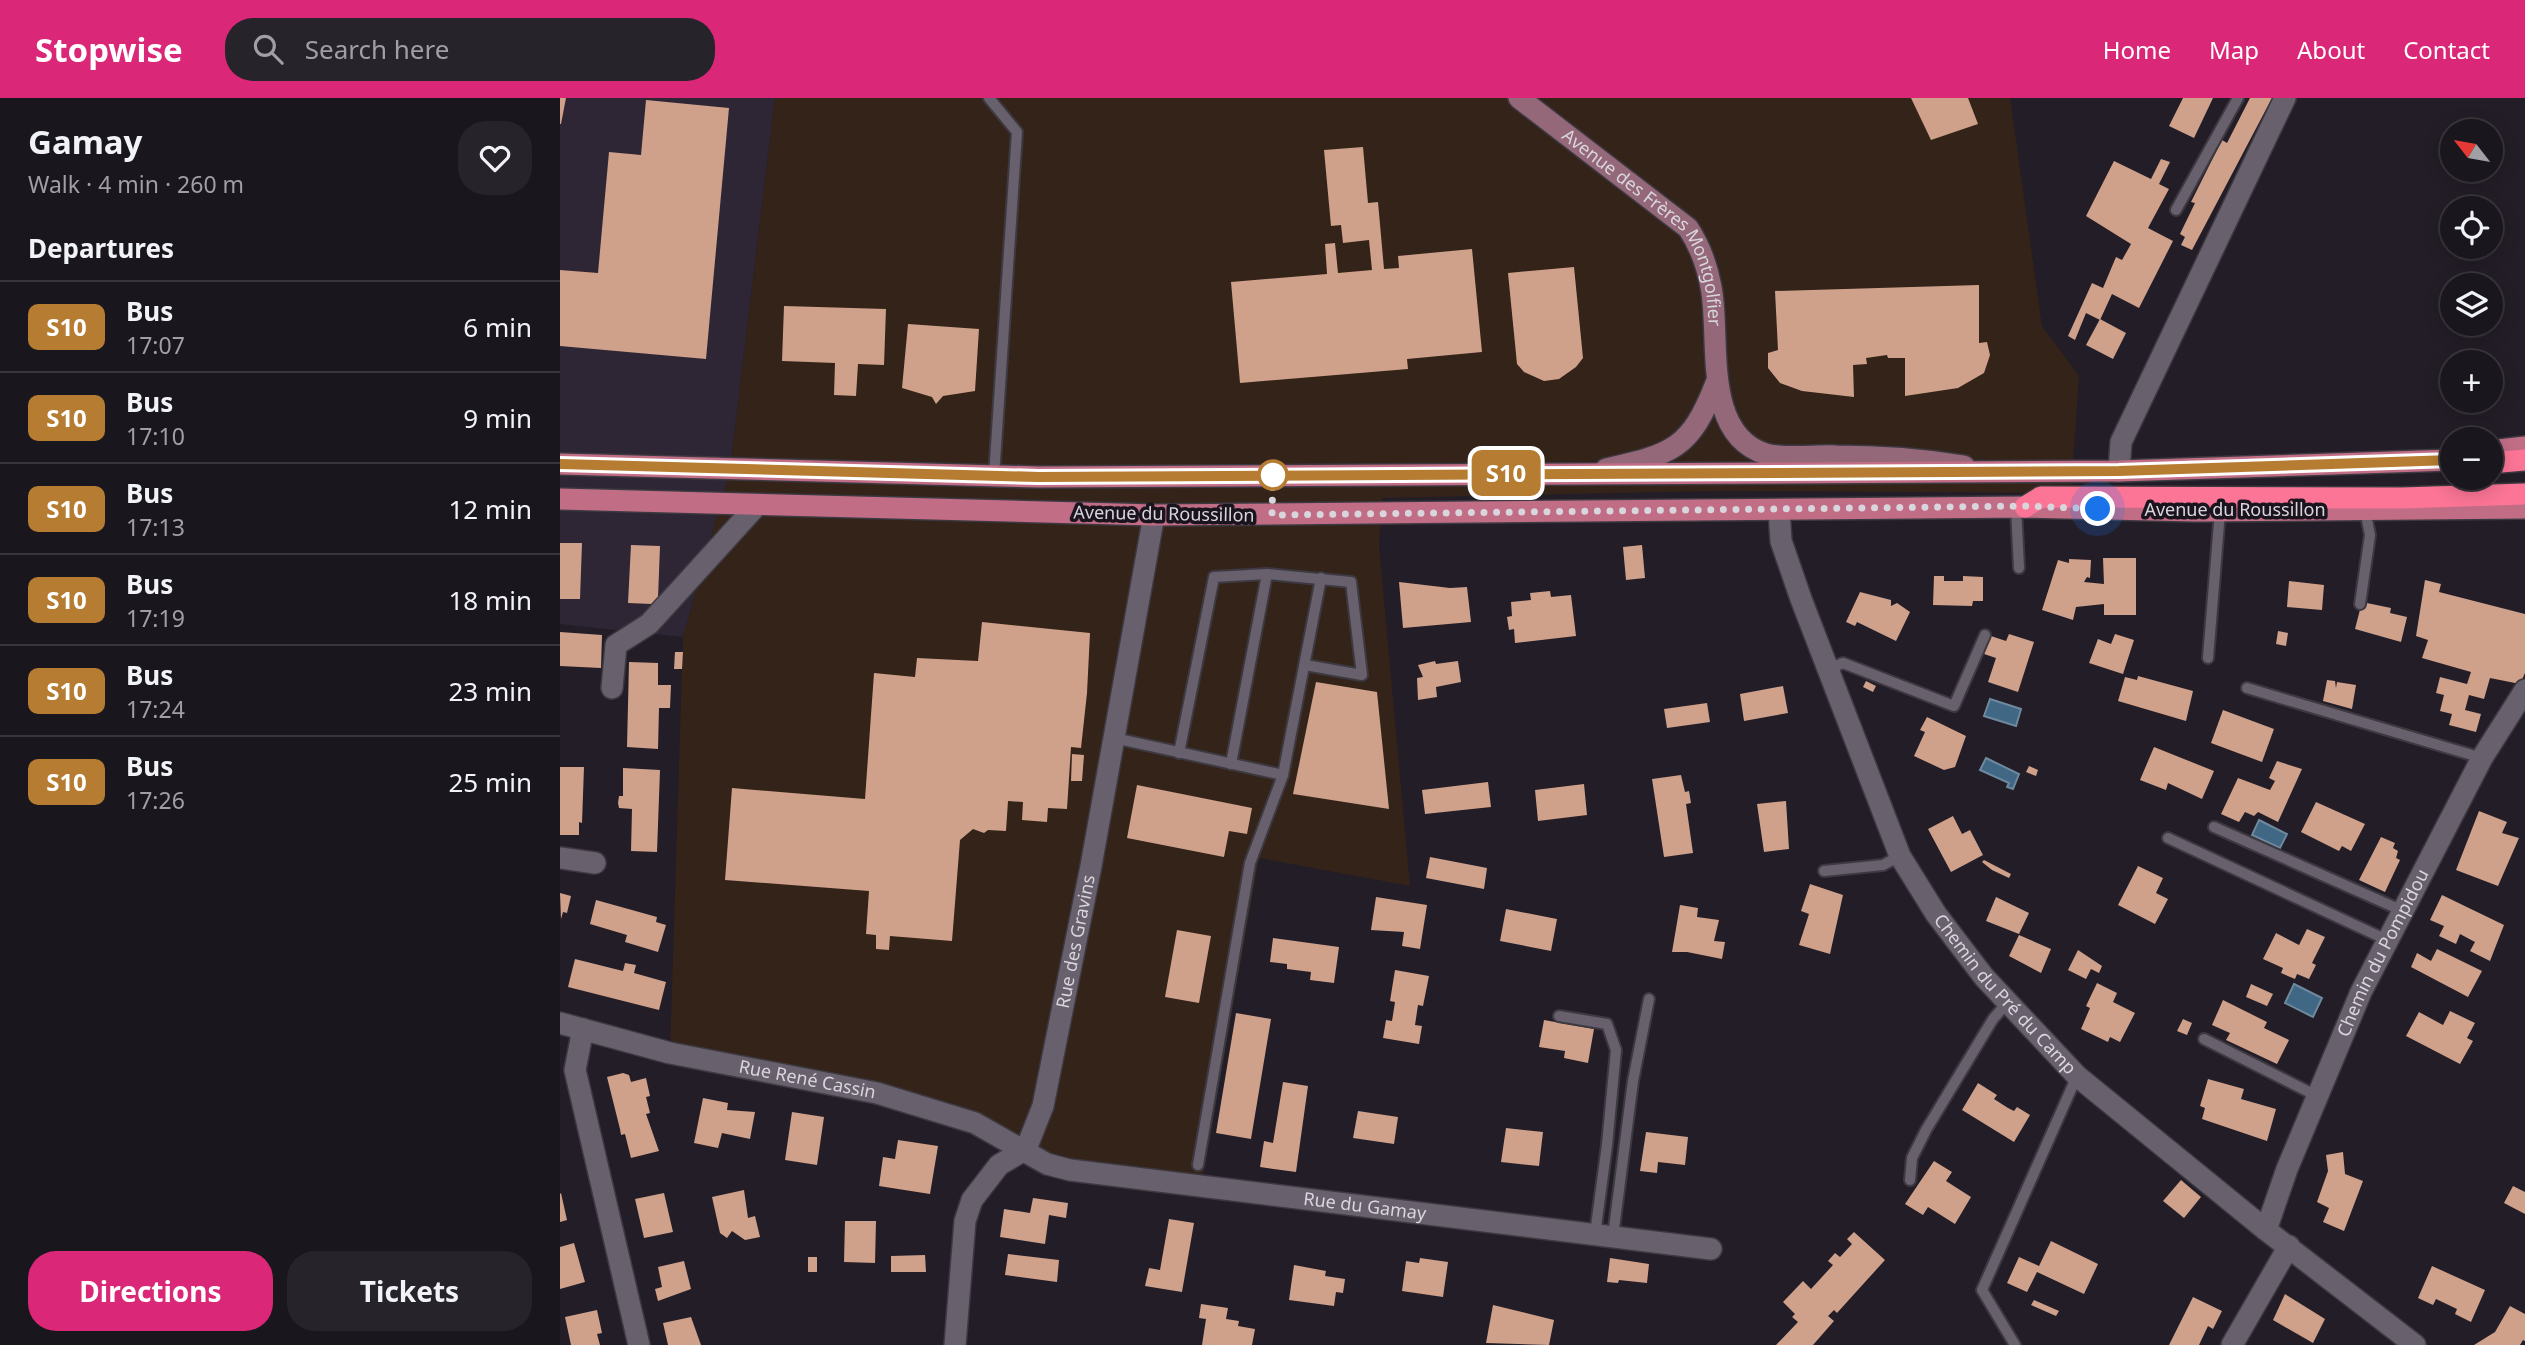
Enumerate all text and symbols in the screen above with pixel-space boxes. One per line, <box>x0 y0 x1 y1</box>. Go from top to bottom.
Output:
search box <box>225 18 715 81</box>
text: Stopwise <box>35 27 183 72</box>
icon: search <box>249 30 287 68</box>
text: Search here <box>305 31 449 67</box>
text: Home <box>2103 33 2171 66</box>
text: Map <box>2209 33 2259 66</box>
text: About <box>2297 33 2365 66</box>
text: Contact <box>2403 33 2490 66</box>
text: Gamay <box>28 119 142 164</box>
north arrow <box>2440 119 2502 182</box>
map controls <box>2440 119 2503 490</box>
button: heart <box>458 121 532 195</box>
street label: Avenue des Frères Montgolfier <box>1558 123 1728 327</box>
text: Walk · 4 min · 260 m <box>28 168 244 200</box>
button: locate <box>2440 196 2503 259</box>
text: Departures <box>28 230 174 266</box>
button: layers <box>2440 273 2503 336</box>
text: Bus <box>126 293 173 329</box>
text: 6 min <box>463 309 532 345</box>
text: S10 <box>46 310 87 343</box>
text: 17:07 <box>126 329 185 361</box>
button: + <box>2440 350 2503 413</box>
text: Bus <box>126 384 173 420</box>
text: 9 min <box>463 400 532 436</box>
text: S10 <box>46 401 87 434</box>
text: 17:10 <box>126 420 185 452</box>
button: − <box>2440 427 2503 490</box>
line badge: S10 <box>1466 450 1546 496</box>
text: S10 <box>1486 456 1526 489</box>
unlabelled marker <box>1258 460 1288 490</box>
text: Bus <box>126 475 173 511</box>
text: 12 min <box>448 491 532 527</box>
your location <box>2080 491 2115 526</box>
text: S10 <box>46 492 87 525</box>
street label: Avenue du Roussillon <box>2144 497 2326 521</box>
street label: Avenue du Roussillon <box>1073 499 1255 527</box>
text: 17:13 <box>126 511 185 543</box>
text: Bus <box>126 566 173 602</box>
text: 18 min <box>448 582 532 618</box>
text: S10 <box>46 583 87 616</box>
text: 17:19 <box>126 602 185 634</box>
text: Bus <box>126 657 173 693</box>
text: 23 min <box>448 673 532 709</box>
text: S10 <box>46 674 87 707</box>
text: 17:24 <box>126 693 185 725</box>
text: Bus <box>126 748 173 784</box>
text: 25 min <box>448 764 532 800</box>
text: S10 <box>46 765 87 798</box>
text: 17:26 <box>126 784 185 816</box>
street label: Chemin du Pompidou <box>2331 865 2434 1040</box>
street label: Rue des Gravins <box>1050 873 1100 1010</box>
street label: Chemin du Pré du Camp <box>1929 908 2082 1079</box>
street label: Rue René Cassin <box>737 1054 878 1104</box>
street label: Rue du Gamay <box>1302 1186 1428 1225</box>
button: Directions <box>28 1251 273 1331</box>
button: Tickets <box>287 1251 532 1331</box>

